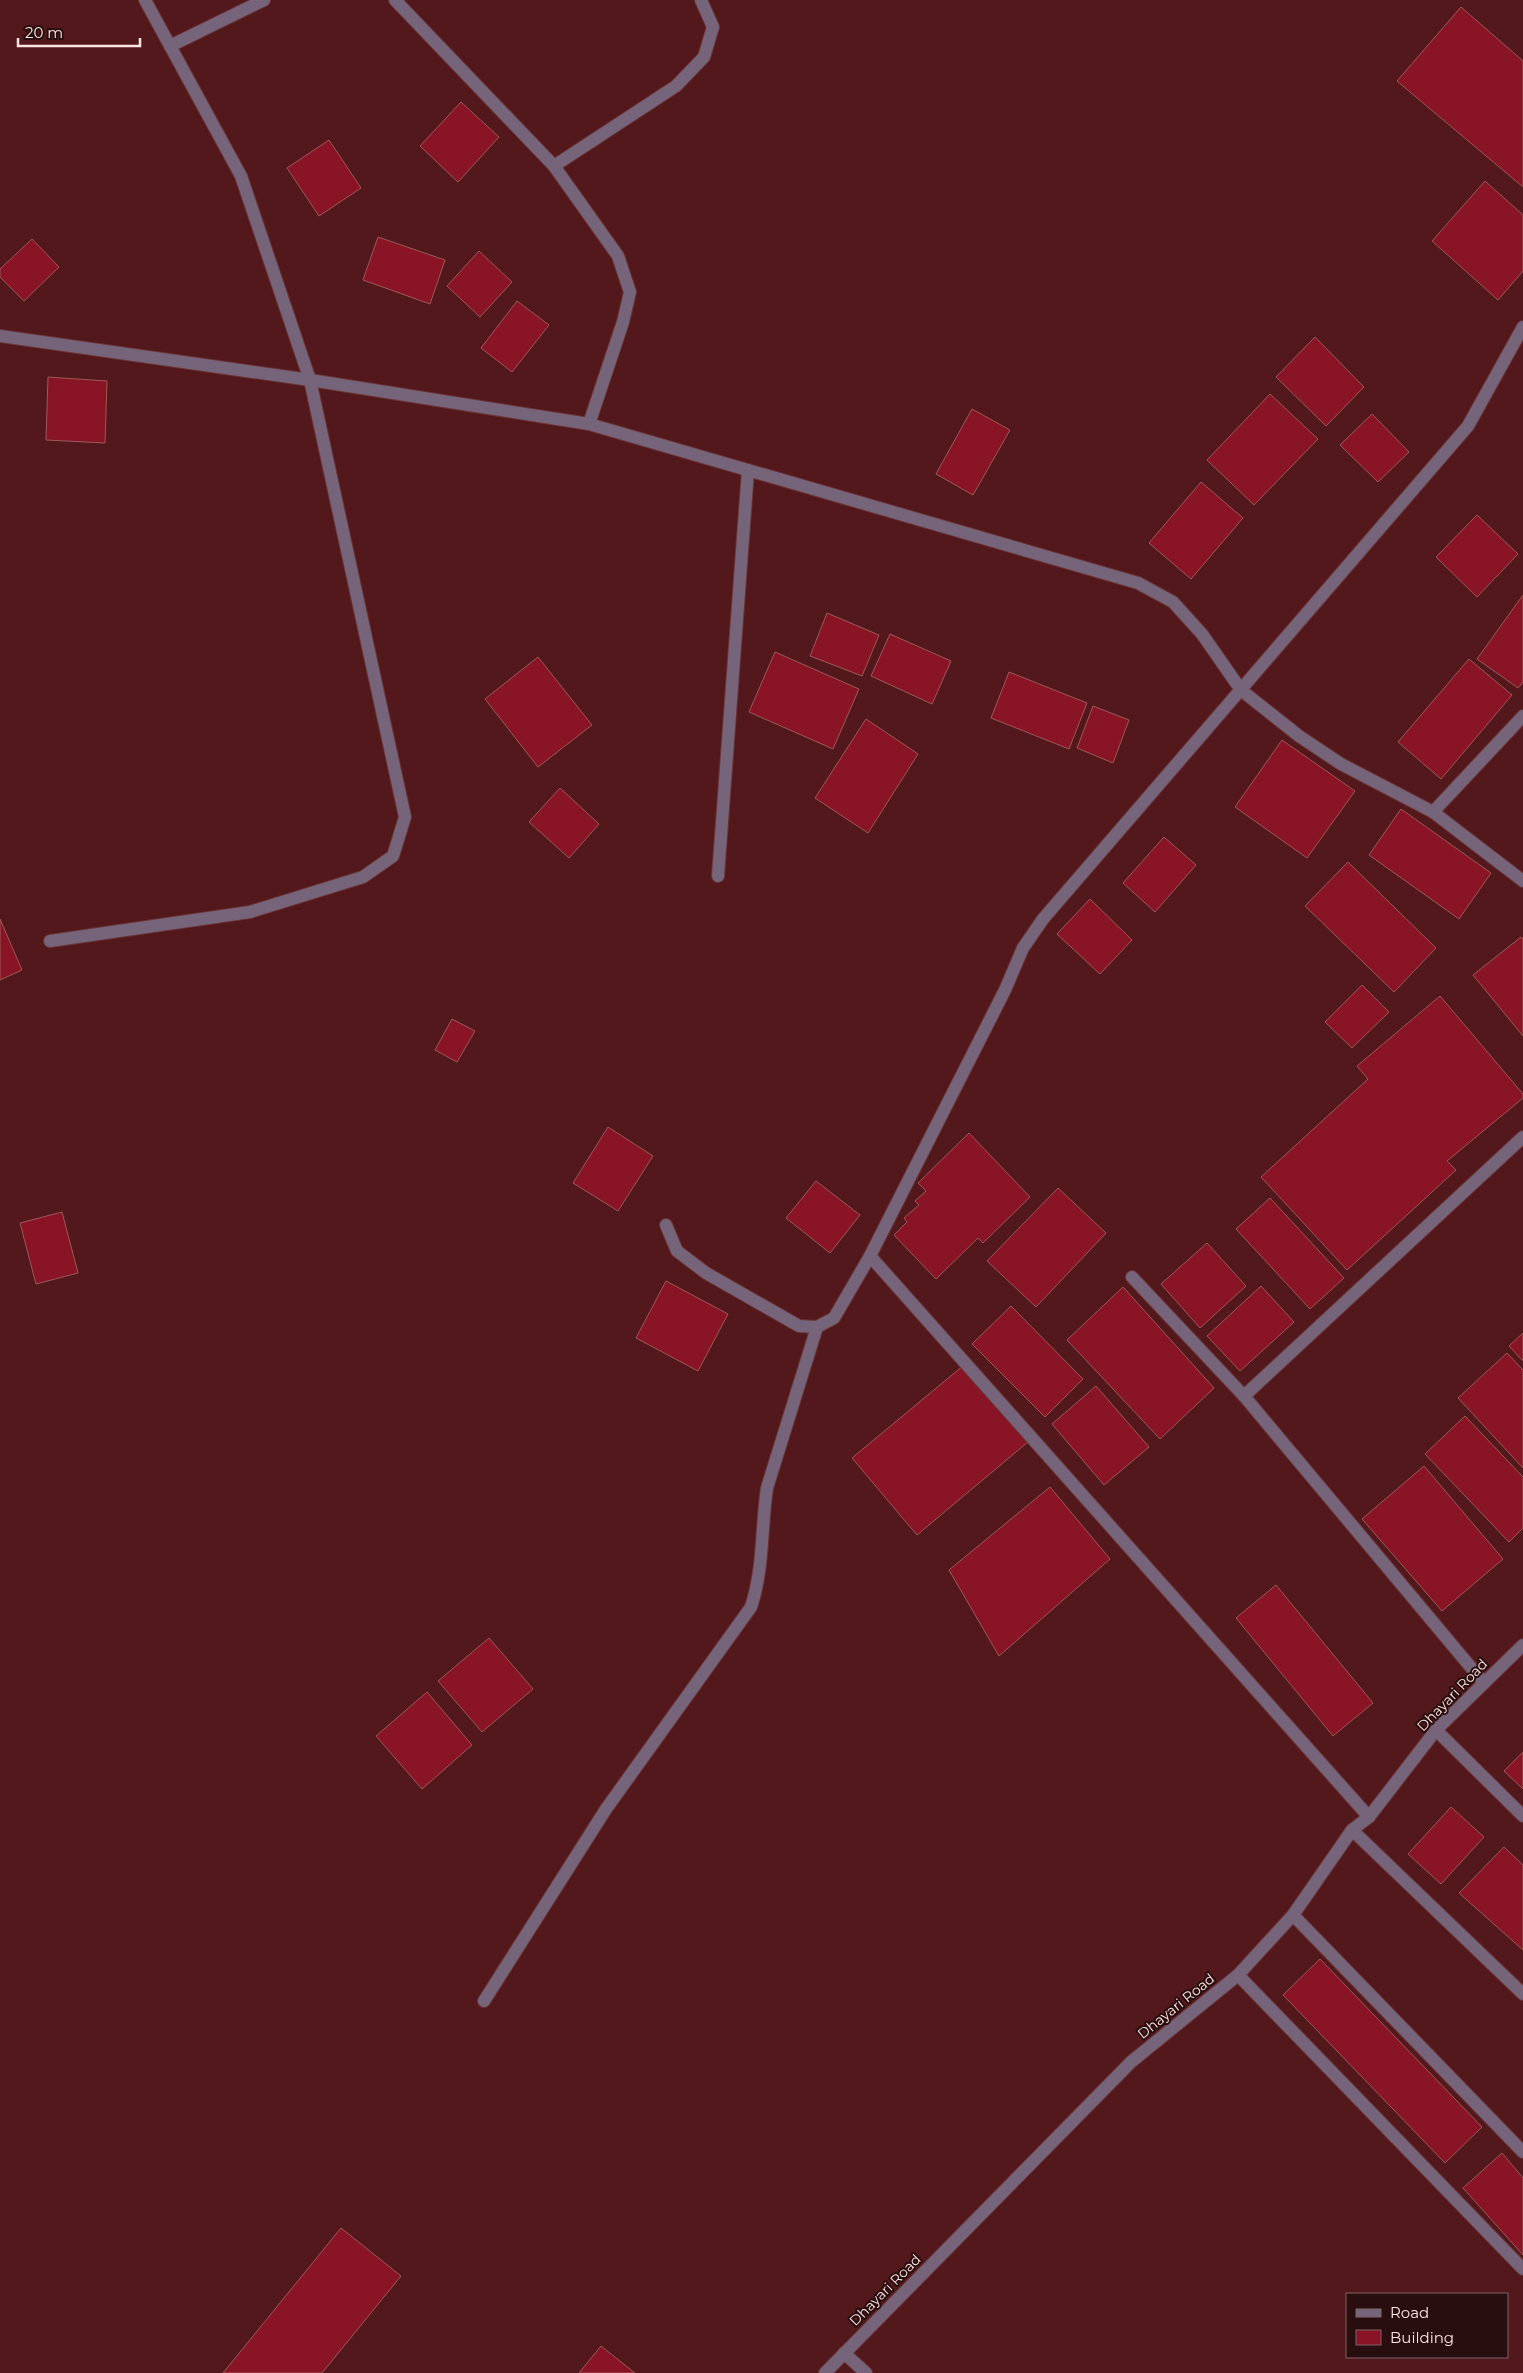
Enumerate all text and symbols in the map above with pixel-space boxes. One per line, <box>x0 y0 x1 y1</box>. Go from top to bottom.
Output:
scale bar <box>18 15 140 47</box>
text: 20 m <box>25 23 63 42</box>
street label: Dhayari Road <box>1413 1655 1491 1735</box>
street label: Dhayari Road <box>1134 1969 1218 2043</box>
street label: Dhayari Road <box>845 2250 925 2330</box>
legend <box>1346 2293 1508 2358</box>
text: Road <box>1390 2303 1429 2322</box>
text: Building <box>1390 2328 1454 2347</box>

